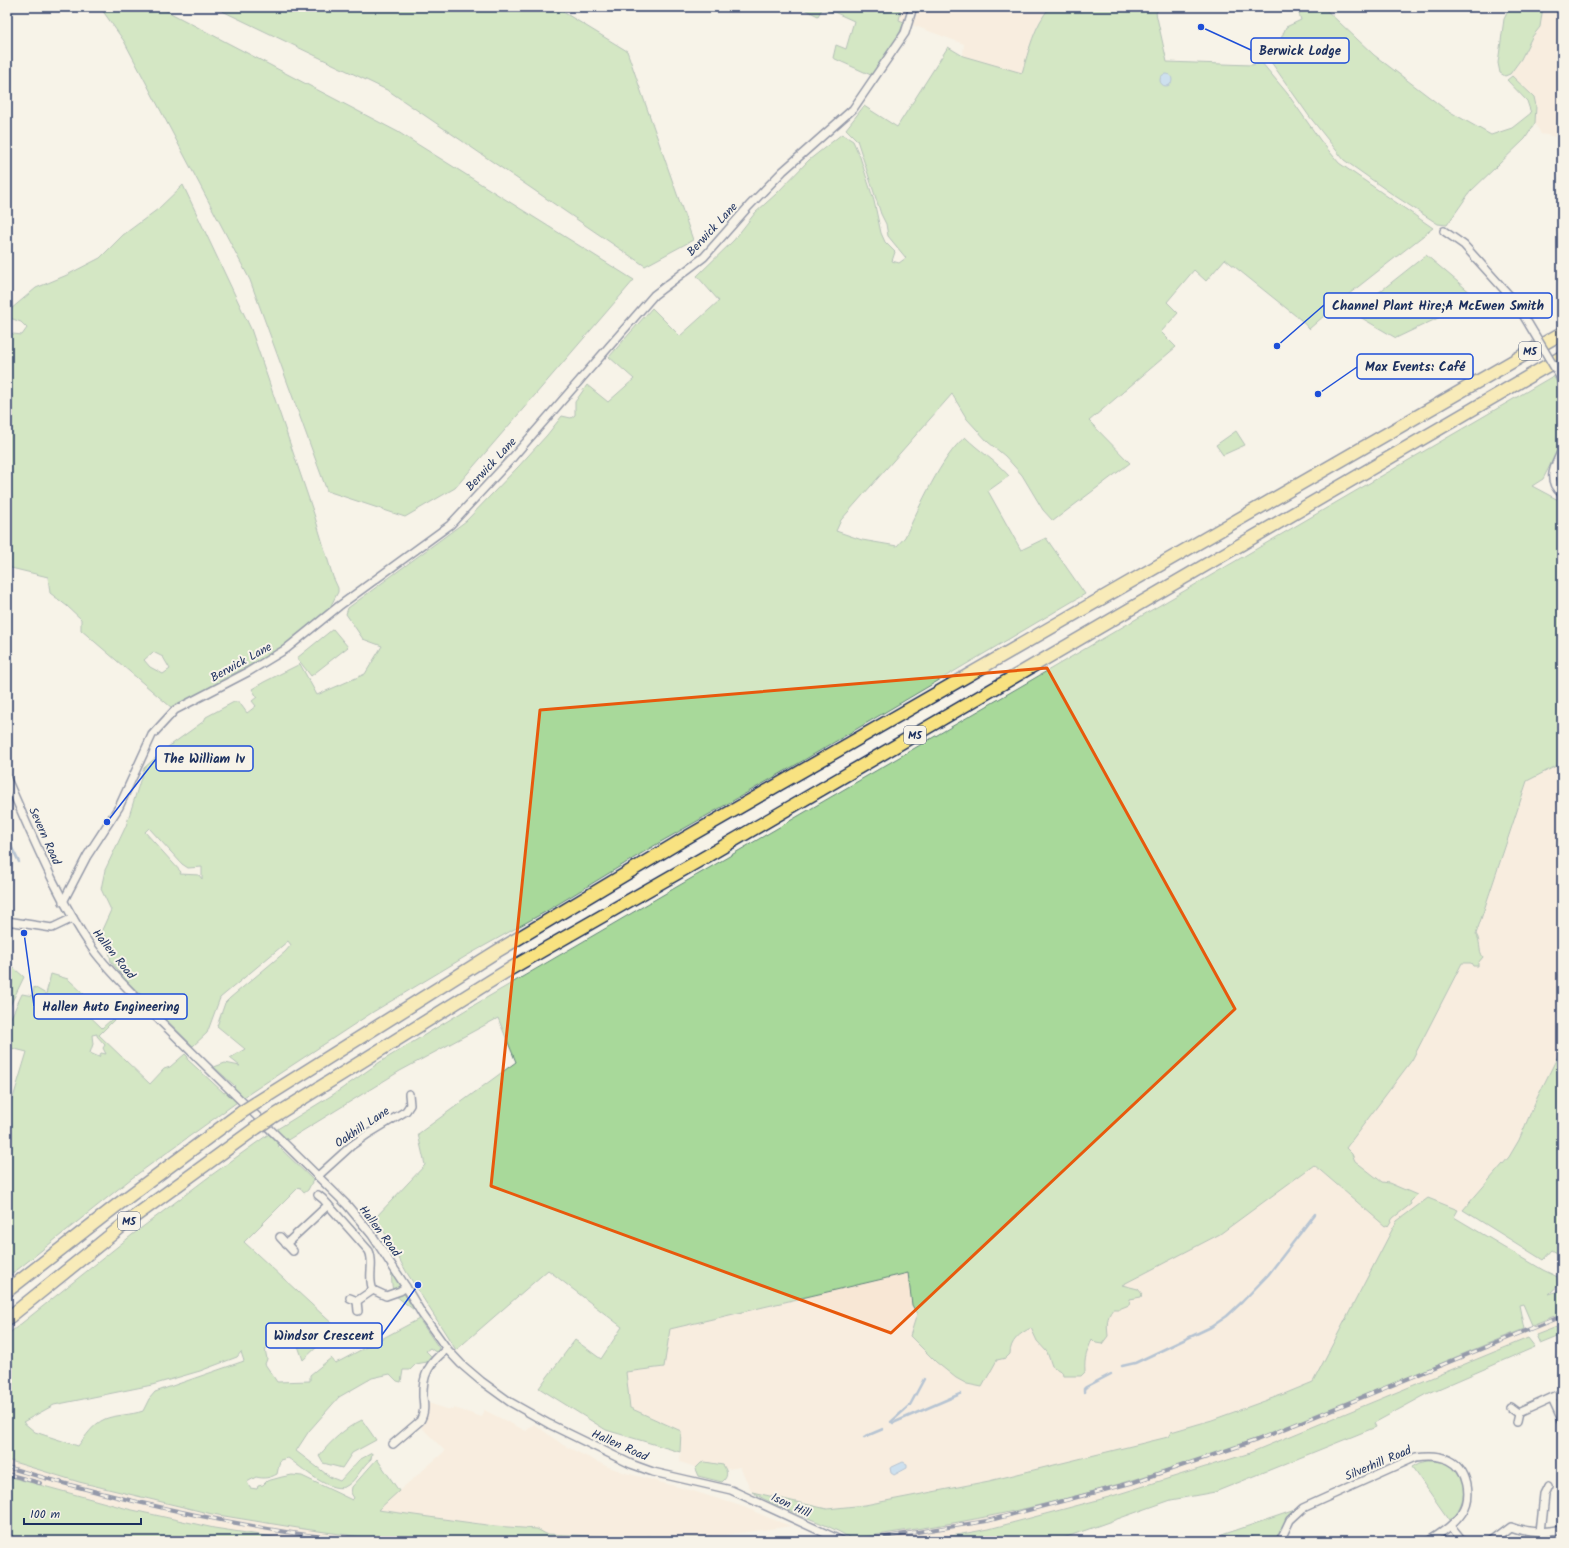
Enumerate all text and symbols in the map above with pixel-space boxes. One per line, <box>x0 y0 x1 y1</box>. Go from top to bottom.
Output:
callout: Berwick Lodge <box>1251 38 1349 63</box>
text: Berwick Lodge <box>1259 41 1342 62</box>
street label: Berwick Lane <box>682 198 743 261</box>
callout: Channel Plant Hire;A McEwen Smith <box>1324 293 1552 318</box>
text: Channel Plant Hire;A McEwen Smith <box>1332 296 1544 317</box>
road number: M5 <box>1519 342 1541 360</box>
callout: Max Events: Café <box>1357 354 1473 379</box>
text: Max Events: Café <box>1365 357 1466 378</box>
street label: Berwick Lane <box>461 433 522 496</box>
street label: Berwick Lane <box>207 637 276 687</box>
road number: M5 <box>904 726 926 744</box>
callout: The William Iv <box>156 746 253 771</box>
text: The William Iv <box>163 749 245 770</box>
street label: Severn Road <box>23 804 66 869</box>
street label: Hallen Road <box>87 925 141 984</box>
callout: Hallen Auto Engineering <box>34 994 187 1019</box>
text: Hallen Auto Engineering <box>42 997 180 1018</box>
street label: Oakhill Lane <box>331 1102 394 1153</box>
street label: Hallen Road <box>354 1202 406 1262</box>
road number: M5 <box>118 1212 140 1230</box>
callout: Windsor Crescent <box>266 1323 382 1348</box>
text: Windsor Crescent <box>274 1326 374 1347</box>
street label: Hallen Road <box>588 1425 652 1467</box>
street label: Silverhill Road <box>1342 1441 1415 1486</box>
street label: Ison Hill <box>768 1488 814 1523</box>
scale bar <box>24 1500 141 1526</box>
text: 100 m <box>30 1505 61 1524</box>

